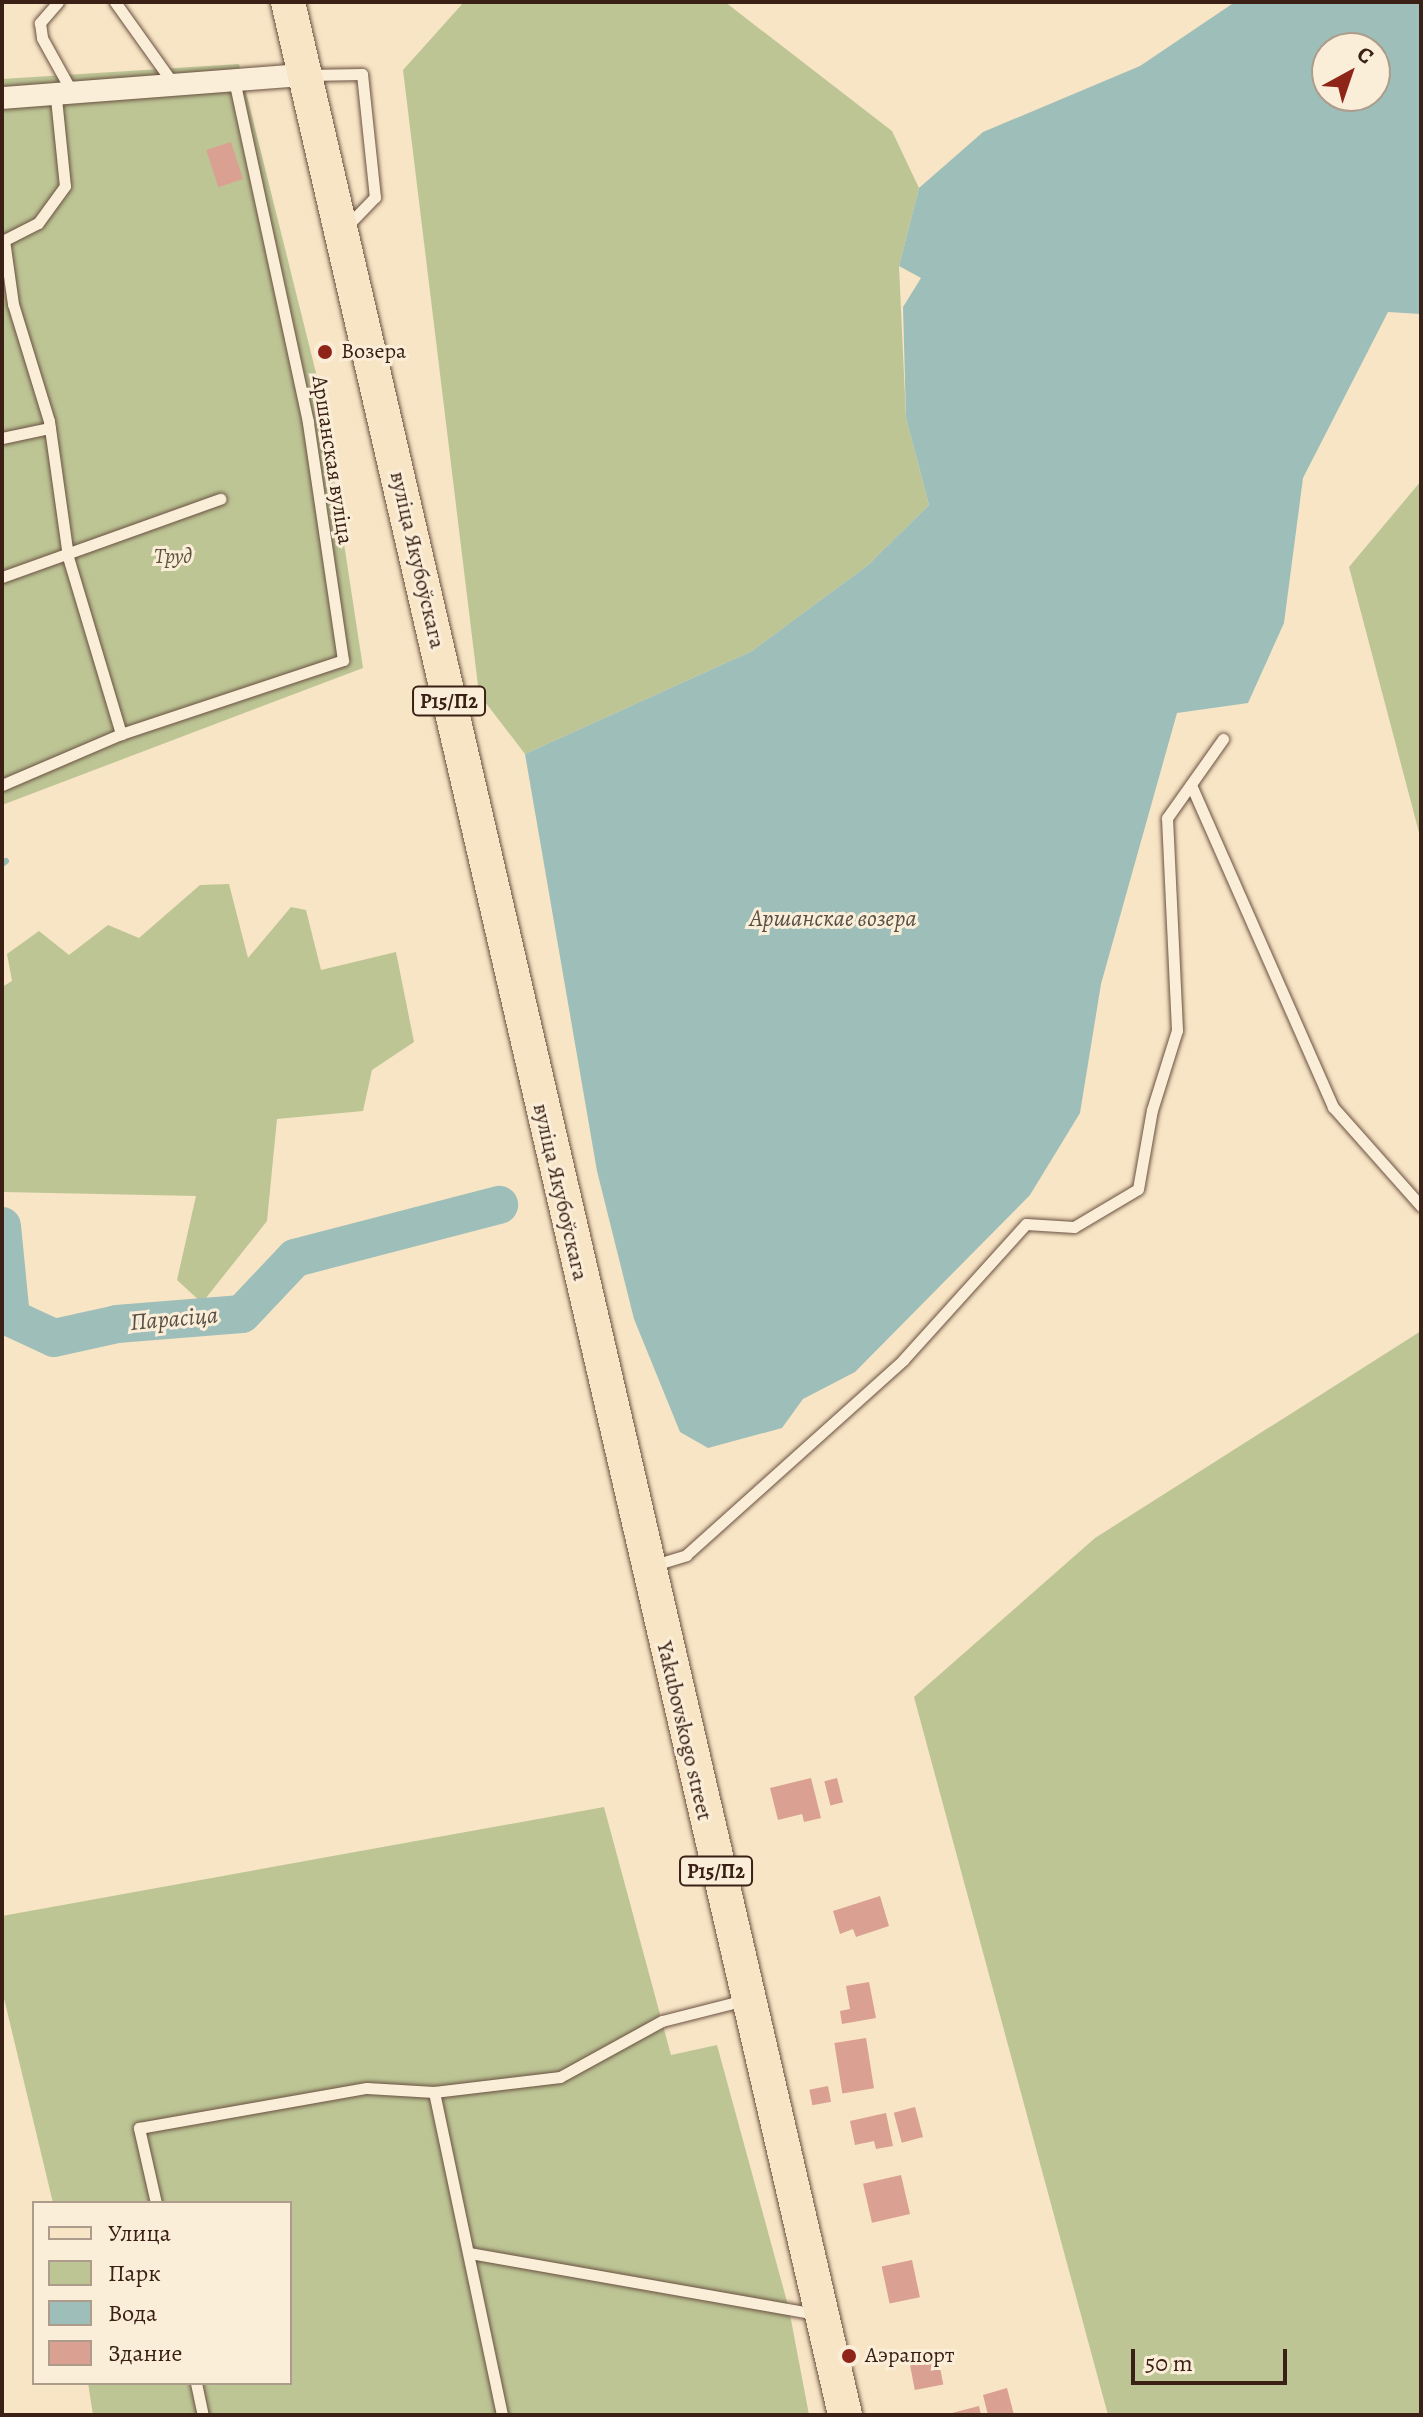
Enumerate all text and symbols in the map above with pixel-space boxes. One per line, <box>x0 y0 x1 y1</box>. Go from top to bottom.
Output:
north arrow <box>1311 32 1391 112</box>
text: С <box>1350 39 1380 71</box>
place label: Возера <box>341 339 406 365</box>
marker: Возера <box>316 343 334 361</box>
street label: Аршанская вуліца <box>306 374 358 546</box>
street label: вуліца Якубоўскага <box>384 469 450 651</box>
park label: Труд <box>154 544 192 570</box>
road number: Р15/П2 <box>411 685 487 717</box>
water label: Аршанскае возера <box>749 905 917 933</box>
street label: вуліца Якубоўскага <box>527 1101 593 1283</box>
water label: Парасіца <box>129 1301 219 1337</box>
street label: Yakubovskogo street <box>651 1639 717 1823</box>
road number: Р15/П2 <box>678 1855 754 1887</box>
legend <box>32 2201 292 2385</box>
text: Улица <box>108 2217 171 2249</box>
text: Парк <box>108 2257 161 2289</box>
text: Вода <box>108 2297 157 2329</box>
scale bar <box>1135 2333 1291 2383</box>
text: Здание <box>108 2337 183 2369</box>
place label: Аэрапорт <box>865 2343 955 2369</box>
marker: Аэрапорт <box>840 2347 858 2365</box>
text: 50 m <box>1145 2347 1193 2379</box>

